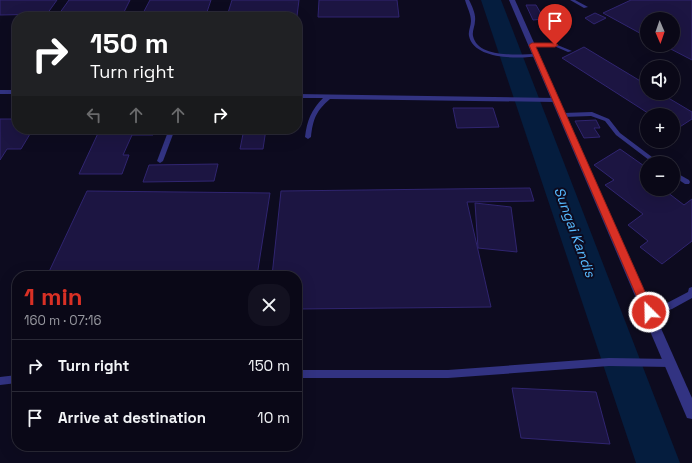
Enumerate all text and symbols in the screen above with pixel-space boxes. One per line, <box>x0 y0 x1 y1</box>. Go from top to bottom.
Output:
pin <box>538 4 572 45</box>
icon: arrive <box>544 10 566 32</box>
north arrow <box>640 12 680 52</box>
map controls <box>640 12 680 196</box>
text: 150 m <box>90 25 169 61</box>
icon: right <box>24 28 76 80</box>
text: Turn right <box>90 60 174 83</box>
button: sound <box>640 60 680 100</box>
icon: left <box>83 104 105 126</box>
icon: ahead <box>125 104 147 126</box>
icon: ahead <box>167 104 189 126</box>
icon: right <box>209 104 231 126</box>
button: + <box>640 108 680 148</box>
button: − <box>640 156 680 196</box>
water label: Sungai Kandis <box>550 184 600 280</box>
text: 1 min <box>24 281 83 312</box>
button: close <box>248 284 290 326</box>
position arrow <box>628 291 670 333</box>
text: 160 m · 07:16 <box>24 312 101 329</box>
icon: right <box>24 355 46 377</box>
text: Turn right <box>58 356 129 375</box>
text: 150 m <box>248 356 290 375</box>
icon: arrive <box>24 407 46 429</box>
text: Arrive at destination <box>58 408 206 427</box>
text: 10 m <box>257 408 290 427</box>

